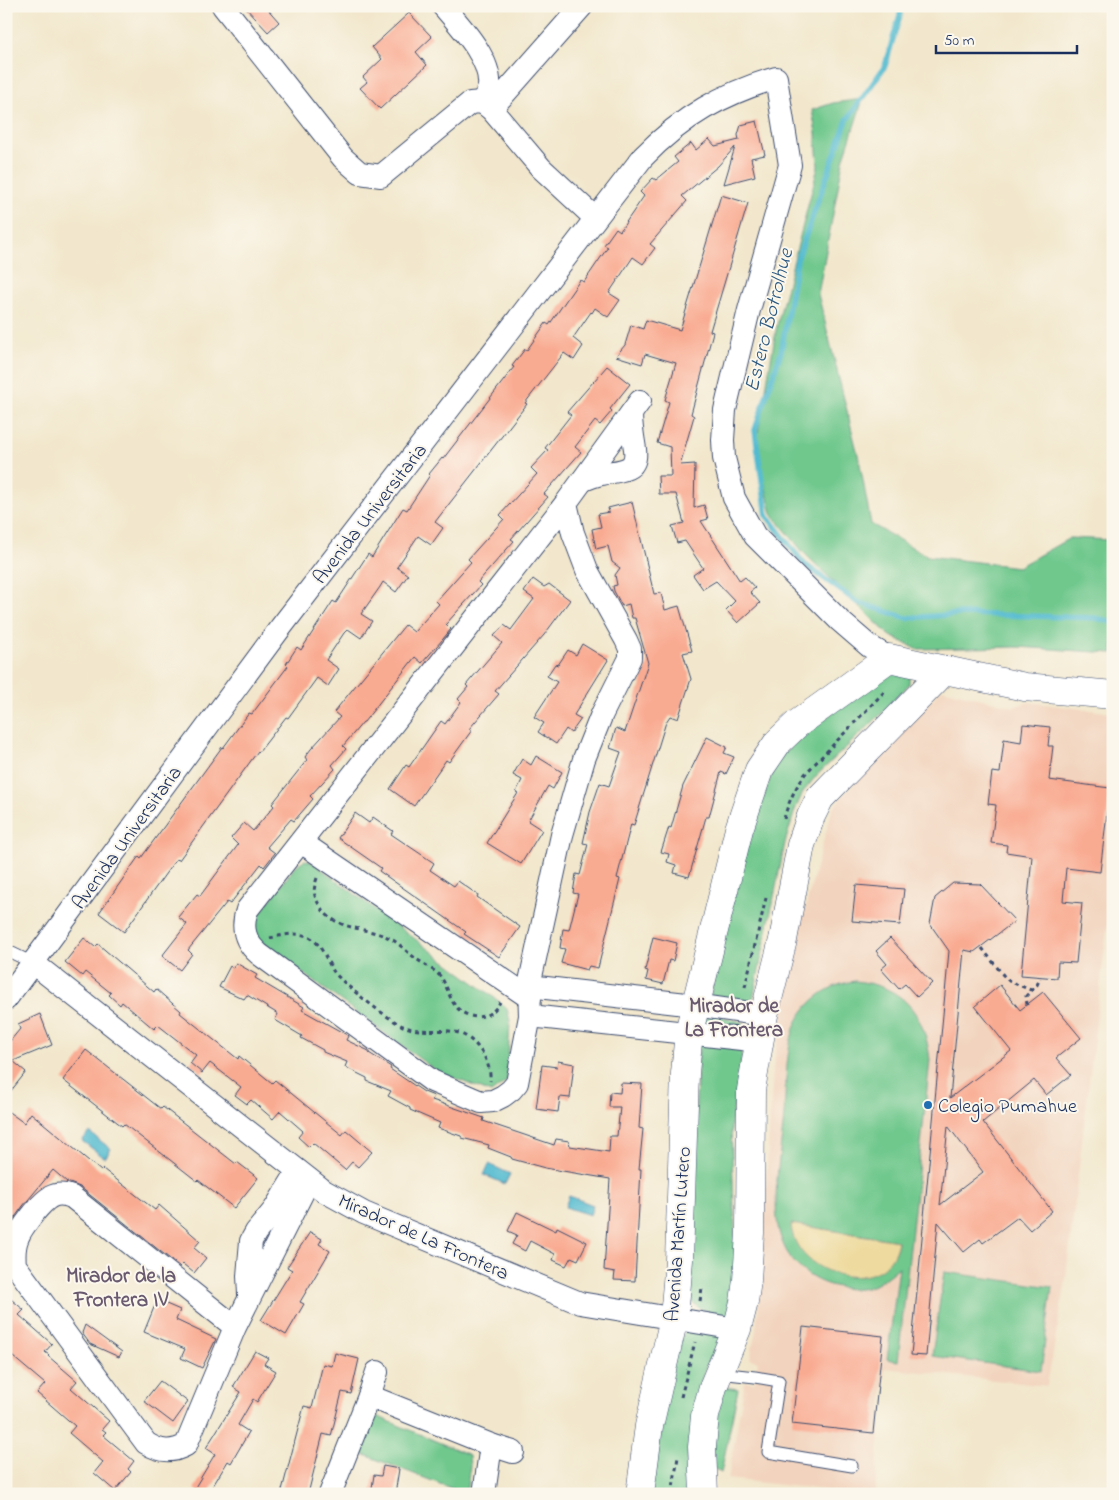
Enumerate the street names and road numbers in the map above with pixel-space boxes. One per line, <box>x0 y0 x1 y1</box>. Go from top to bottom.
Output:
street label: Avenida Universitaria <box>307 438 435 591</box>
street label: Avenida Universitaria <box>66 761 190 916</box>
street label: Avenida Martín Lutero <box>659 1146 700 1323</box>
street label: Mirador de La Frontera <box>333 1188 513 1289</box>

